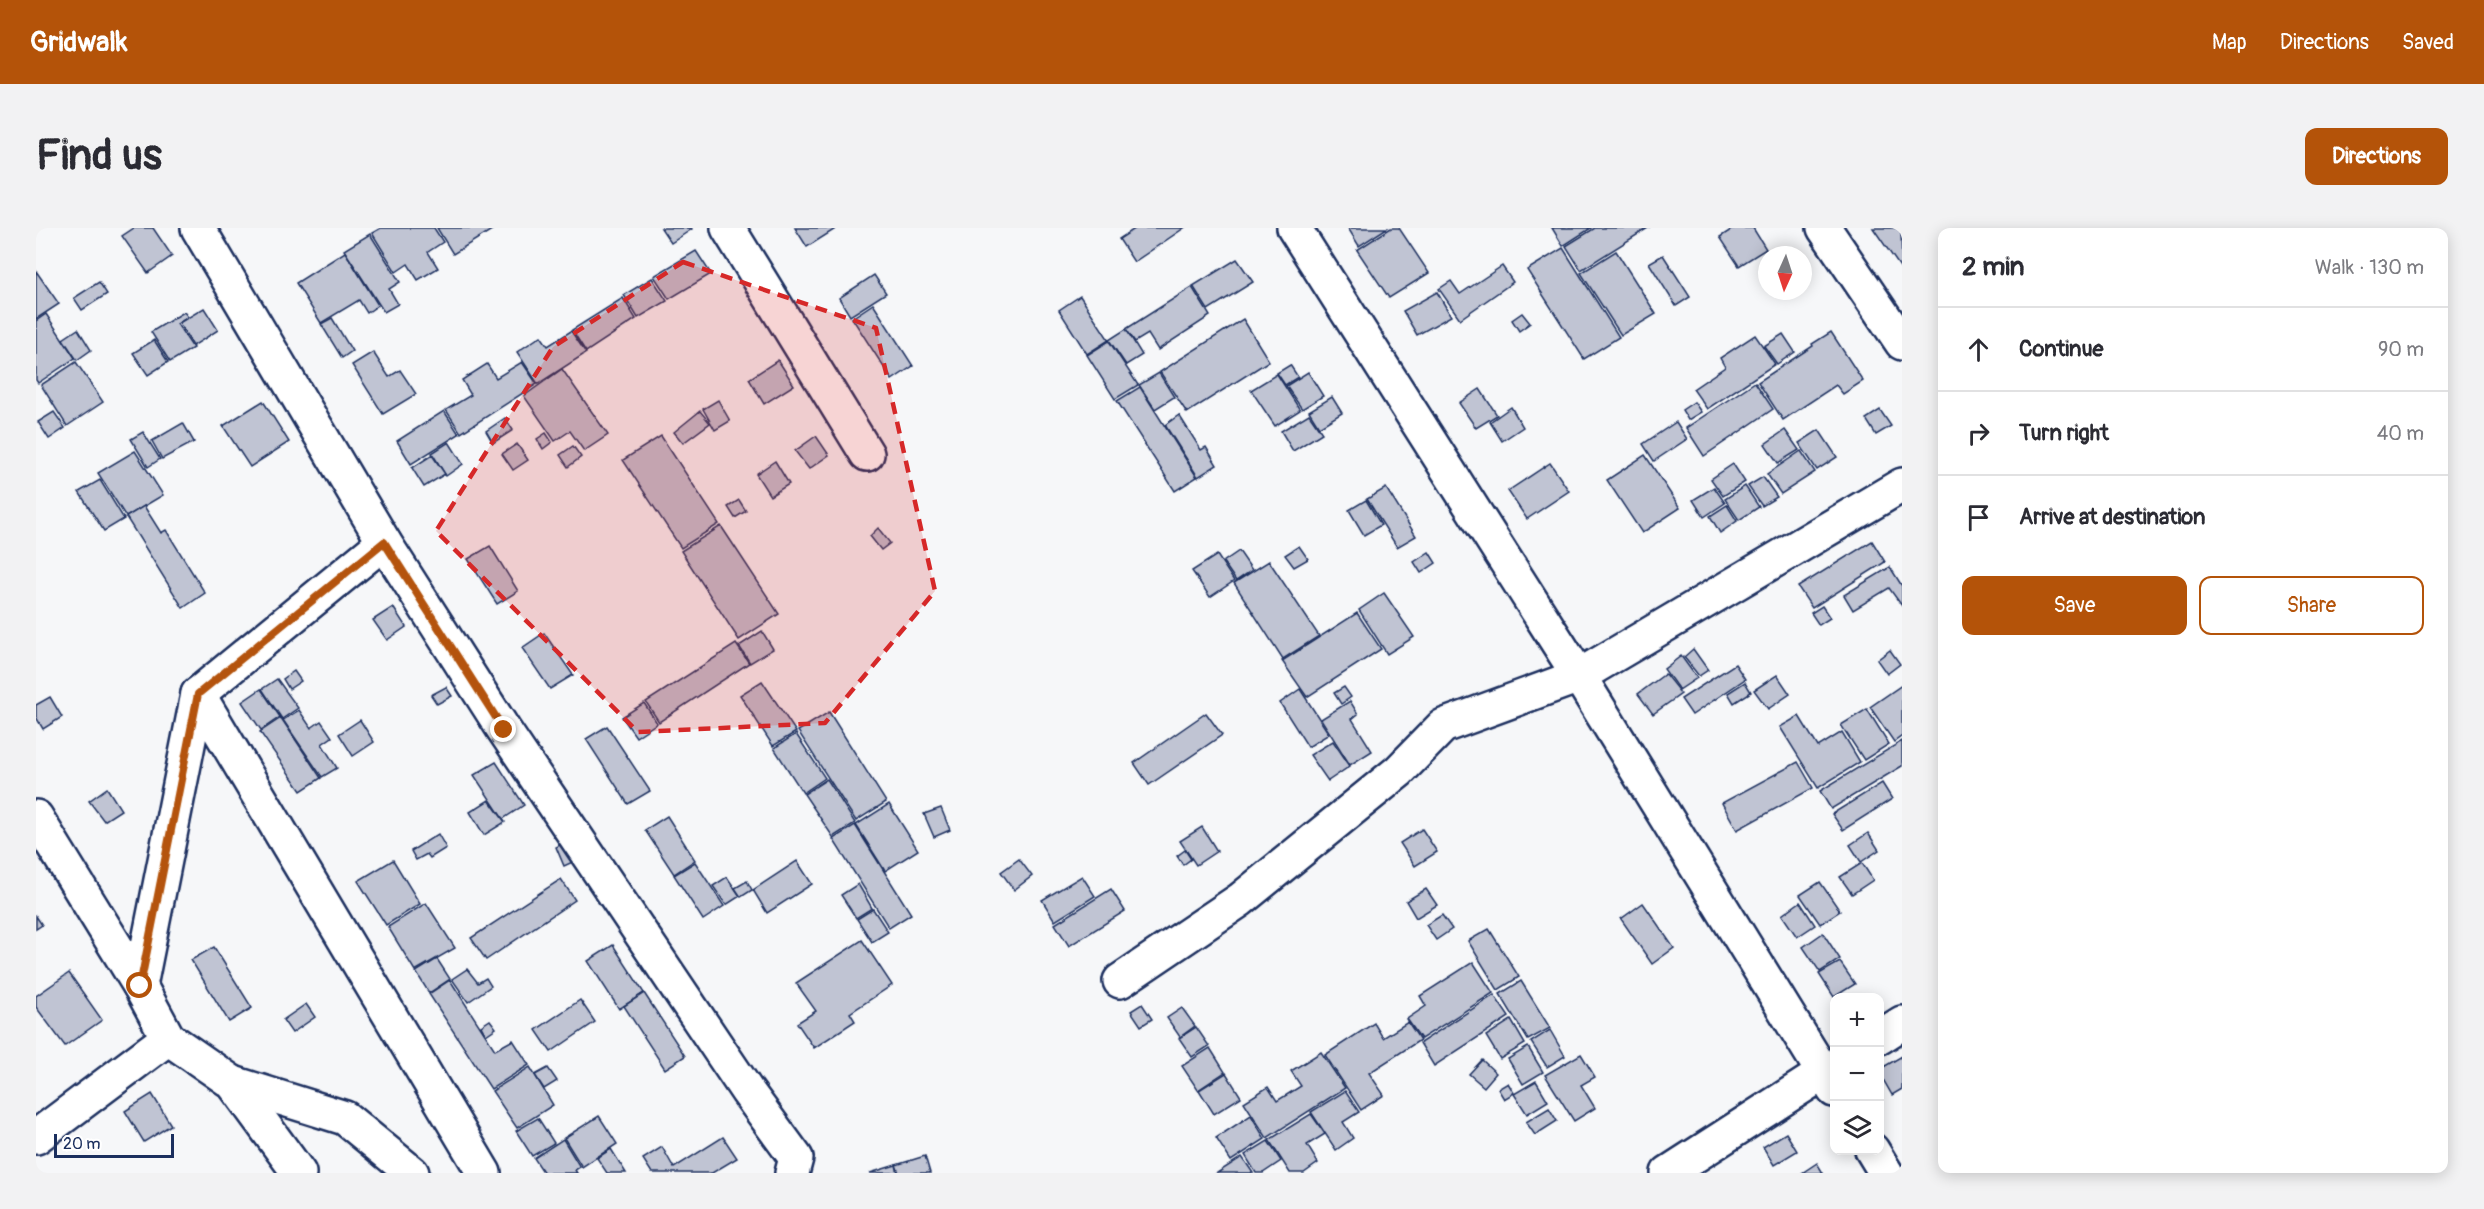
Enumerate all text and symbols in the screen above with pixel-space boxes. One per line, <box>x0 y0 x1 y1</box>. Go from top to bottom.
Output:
text: Gridwalk <box>30 25 128 60</box>
text: Map <box>2212 29 2247 56</box>
text: Directions <box>2280 29 2369 56</box>
text: Saved <box>2402 29 2454 56</box>
button: Directions <box>2305 128 2448 185</box>
text: Find us <box>36 130 162 182</box>
north arrow <box>1758 246 1812 300</box>
text: 2 min <box>1962 251 2024 283</box>
text: Walk · 130 m <box>2315 255 2424 280</box>
icon: ahead <box>1962 333 1995 366</box>
text: Continue <box>2019 335 2103 363</box>
text: 90 m <box>2378 337 2424 362</box>
icon: right <box>1962 417 1995 450</box>
text: Turn right <box>2019 419 2109 447</box>
text: 40 m <box>2377 421 2424 446</box>
icon: arrive <box>1962 501 1995 534</box>
text: Arrive at destination <box>2019 503 2205 531</box>
button: Save <box>1962 576 2187 635</box>
button: Share <box>2199 576 2424 635</box>
route end <box>490 716 516 742</box>
route start <box>126 972 152 998</box>
map controls <box>1830 993 1884 1155</box>
button: + <box>1830 993 1884 1047</box>
button: − <box>1830 1047 1884 1101</box>
button: layers <box>1830 1101 1884 1155</box>
scale bar <box>54 1131 174 1158</box>
text: 20 m <box>63 1134 101 1154</box>

